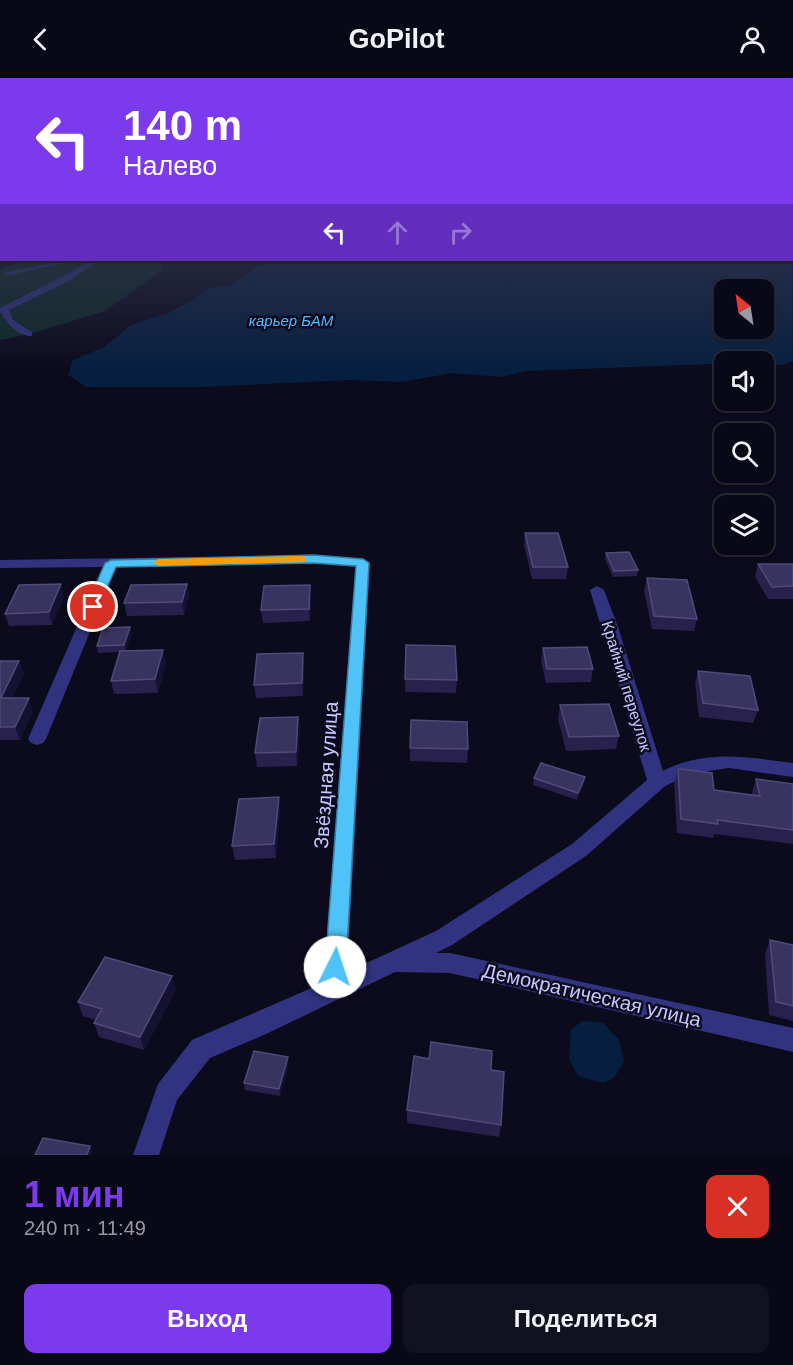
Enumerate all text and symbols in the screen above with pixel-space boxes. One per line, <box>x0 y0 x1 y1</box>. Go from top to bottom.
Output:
icon: back <box>24 23 57 56</box>
icon: person <box>736 23 769 56</box>
text: GoPilot <box>349 24 445 54</box>
icon: left <box>24 102 102 180</box>
text: 140 m <box>123 102 242 149</box>
text: Налево <box>123 151 217 181</box>
icon: left <box>318 216 351 249</box>
icon: ahead <box>381 216 414 249</box>
icon: right <box>444 216 477 249</box>
north arrow <box>714 279 774 339</box>
map controls <box>714 279 774 555</box>
water label: карьер БАМ <box>249 312 334 329</box>
button: sound <box>714 351 774 411</box>
button: search <box>714 423 774 483</box>
button: layers <box>714 495 774 555</box>
pin <box>67 581 118 632</box>
icon: arrive <box>76 590 109 623</box>
street label: Крайний переулок <box>599 619 655 754</box>
street label: Звёздная улица <box>310 700 342 849</box>
position arrow <box>303 935 367 999</box>
street label: Демократическая улица <box>481 959 704 1031</box>
text: 1 мин <box>24 1174 125 1215</box>
button: close <box>706 1175 769 1238</box>
text: 240 m · 11:49 <box>24 1217 146 1239</box>
button: Выход <box>24 1284 391 1353</box>
button: Поделиться <box>403 1284 769 1353</box>

